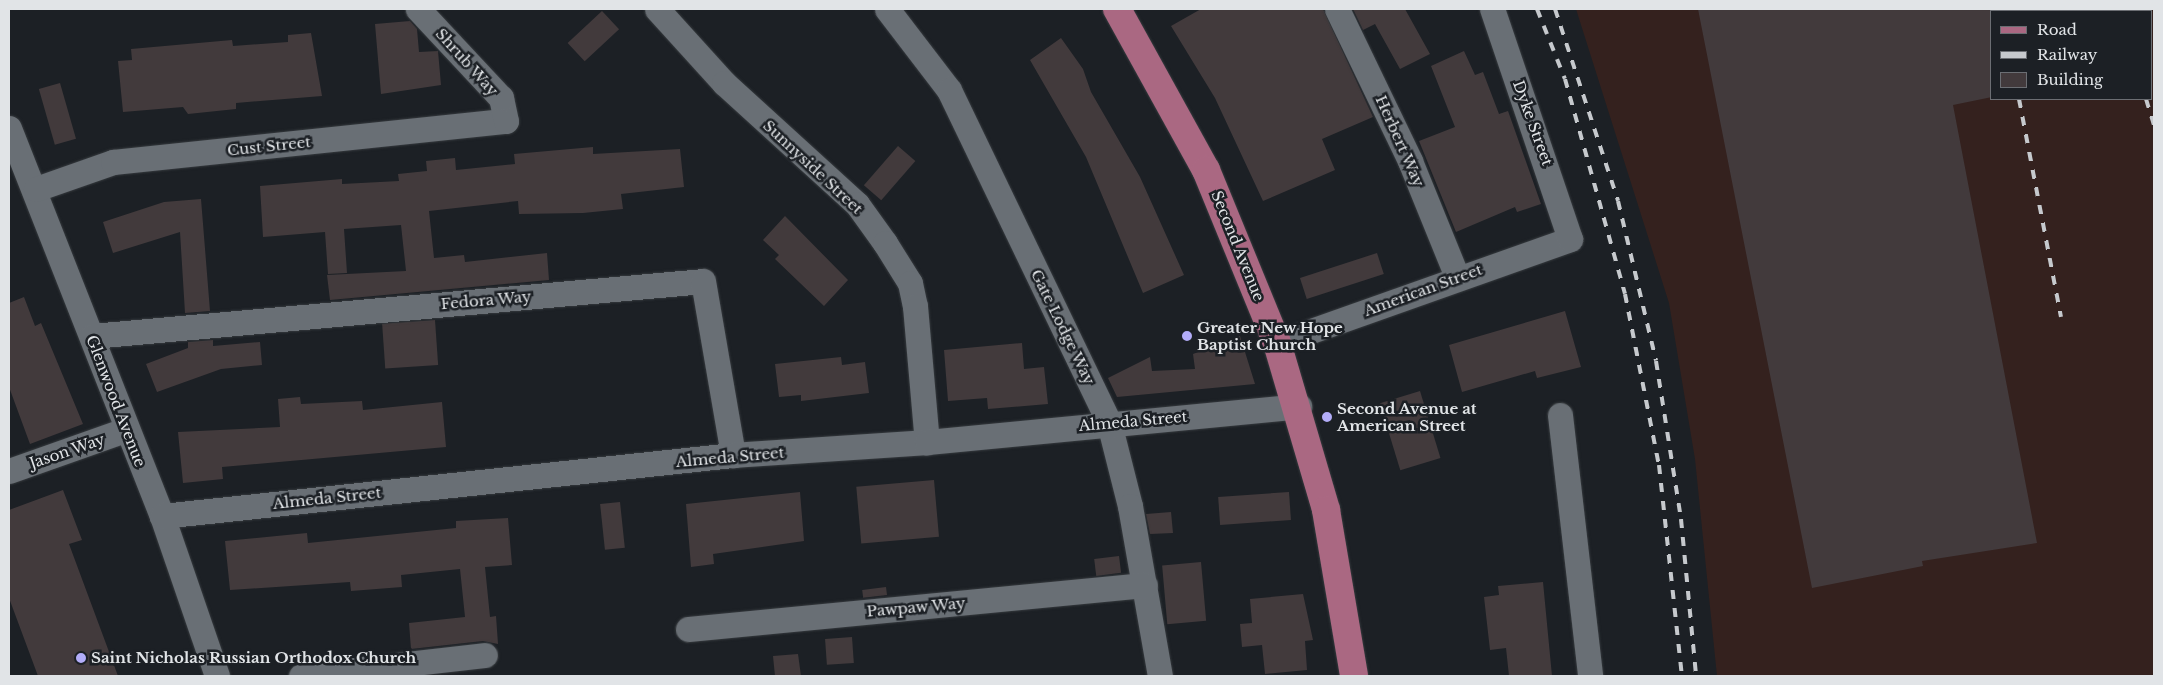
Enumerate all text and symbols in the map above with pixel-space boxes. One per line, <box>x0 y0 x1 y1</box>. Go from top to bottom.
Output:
legend <box>1990 10 2153 100</box>
text: Road <box>2037 20 2077 39</box>
street label: Shrub Way <box>432 24 502 100</box>
text: Railway <box>2037 45 2097 64</box>
text: Building <box>2037 70 2103 89</box>
street label: Dyke Street <box>1509 78 1557 168</box>
street label: Herbert Way <box>1372 92 1428 190</box>
street label: Sunnyside Street <box>759 116 867 218</box>
street label: Cust Street <box>226 133 312 159</box>
street label: Second Avenue <box>1208 188 1268 304</box>
street label: American Street <box>1361 260 1485 320</box>
street label: Gate Lodge Way <box>1027 266 1099 388</box>
street label: Fedora Way <box>440 287 532 313</box>
place label: Greater New Hope Baptist Church <box>1197 318 1343 353</box>
marker: Greater New Hope Baptist Church <box>1181 330 1193 342</box>
street label: Glenwood Avenue <box>82 332 150 470</box>
place label: Second Avenue at American Street <box>1337 399 1477 434</box>
street label: Almeda Street <box>1078 407 1188 435</box>
marker: Second Avenue at American Street <box>1321 411 1333 423</box>
street label: Jason Way <box>27 430 107 472</box>
street label: Almeda Street <box>675 443 785 471</box>
street label: Almeda Street <box>272 483 382 513</box>
street label: Pawpaw Way <box>865 594 967 620</box>
place label: Saint Nicholas Russian Orthodox Church <box>91 649 416 667</box>
marker: Saint Nicholas Russian Orthodox Church <box>75 652 87 664</box>

